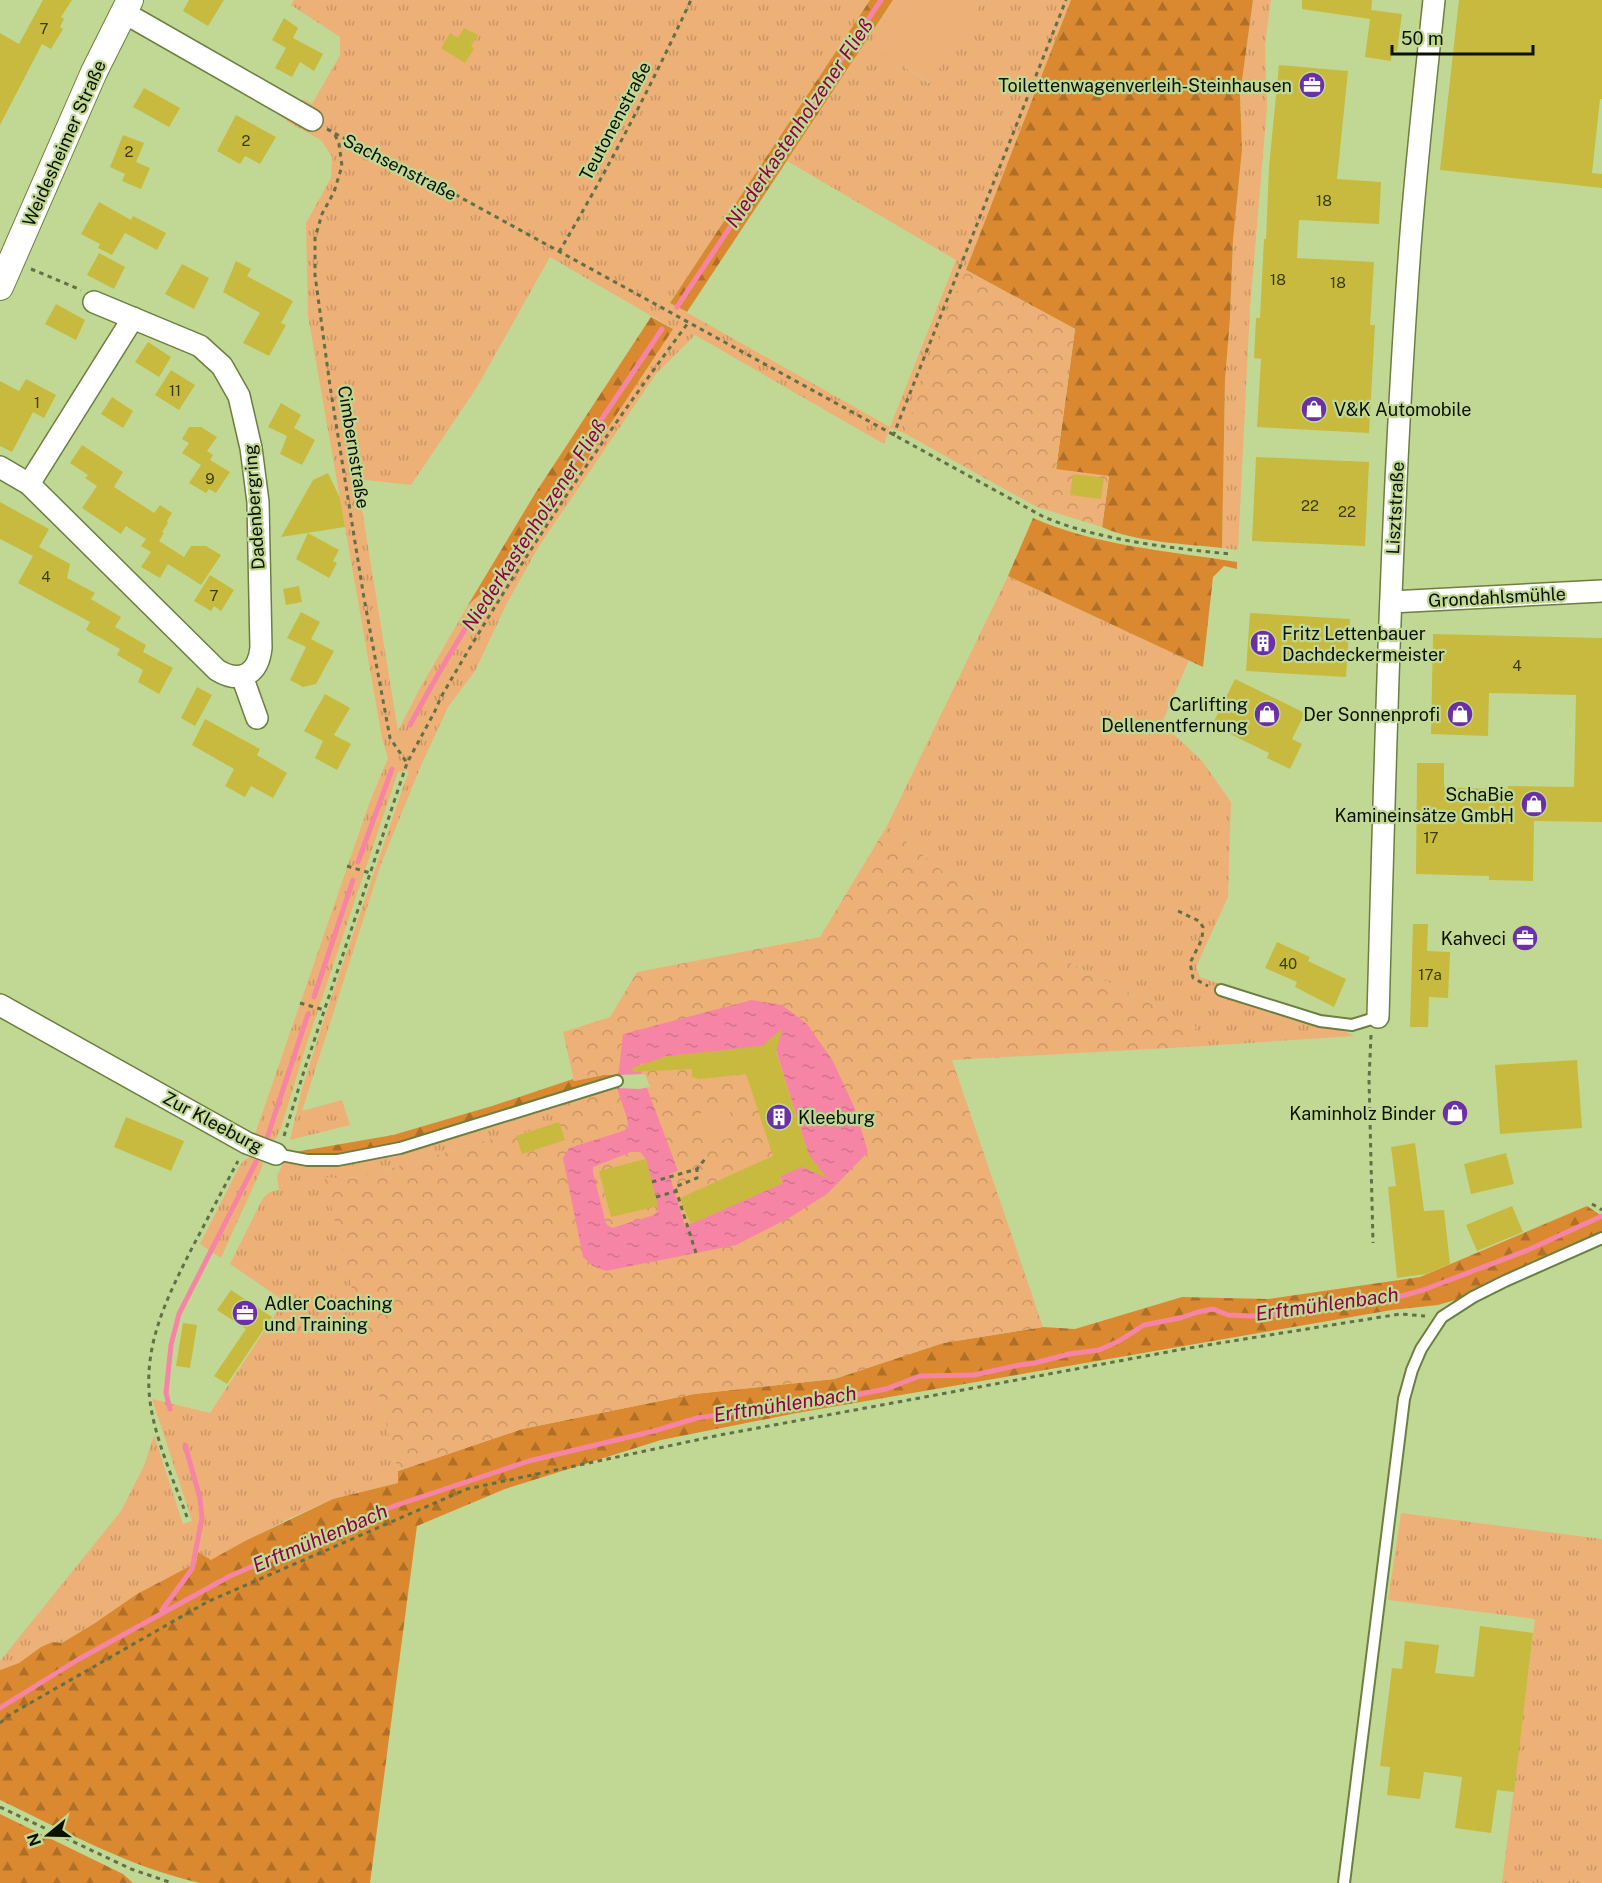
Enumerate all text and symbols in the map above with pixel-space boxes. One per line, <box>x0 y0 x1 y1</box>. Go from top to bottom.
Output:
water label: Niederkastenholzener Fließ <box>720 14 878 232</box>
scale bar <box>1392 18 1533 56</box>
house number: 7 <box>39 20 49 37</box>
text: 50 m <box>1401 28 1444 49</box>
street label: Weidesheimer Straße <box>18 57 110 229</box>
street label: Teutonenstraße <box>575 58 655 184</box>
office icon: Toilettenwagenverleih-Steinhausen <box>1297 70 1327 100</box>
place label: Toilettenwagenverleih-Steinhausen <box>998 75 1292 96</box>
street label: Sachsenstraße <box>340 129 460 205</box>
house number: 2 <box>242 132 251 149</box>
house number: 2 <box>125 143 134 160</box>
house number: 18 <box>1316 192 1332 209</box>
house number: 18 <box>1270 271 1286 288</box>
house number: 18 <box>1330 274 1346 291</box>
house number: 11 <box>169 382 181 399</box>
street label: Cimbernstraße <box>334 384 374 510</box>
house number: 1 <box>34 394 40 411</box>
shop icon: V&K Automobile <box>1299 394 1329 424</box>
place label: V&K Automobile <box>1334 399 1471 420</box>
water label: Niederkastenholzener Fließ <box>457 415 611 635</box>
street label: Dadenbergring <box>239 443 269 571</box>
street label: Lisztstraße <box>1382 461 1408 555</box>
house number: 9 <box>205 470 215 487</box>
house number: 22 <box>1301 497 1319 514</box>
house number: 22 <box>1338 503 1356 520</box>
house number: 4 <box>41 568 51 585</box>
street label: Grondahlsmühle <box>1428 583 1566 611</box>
house number: 7 <box>209 587 219 604</box>
place label: Fritz Lettenbauer Dachdeckermeister <box>1282 623 1445 665</box>
building icon: Fritz Lettenbauer Dachdeckermeister <box>1248 628 1278 658</box>
house number: 4 <box>1512 657 1522 674</box>
place label: Carlifting Dellenentfernung <box>1101 694 1248 736</box>
shop icon: Carlifting Dellenentfernung <box>1252 699 1282 729</box>
shop icon: Der Sonnenprofi <box>1445 699 1475 729</box>
place label: Der Sonnenprofi <box>1303 704 1440 725</box>
place label: SchaBie Kamineinsätze GmbH <box>1334 784 1514 826</box>
shop icon: SchaBie Kamineinsätze GmbH <box>1519 789 1549 819</box>
house number: 17 <box>1423 829 1439 846</box>
office icon: Kahveci <box>1510 923 1540 953</box>
place label: Kahveci <box>1441 928 1506 949</box>
house number: 40 <box>1279 955 1297 972</box>
house number: 17a <box>1418 966 1442 983</box>
street label: Zur Kleeburg <box>159 1087 267 1157</box>
shop icon: Kaminholz Binder <box>1440 1098 1470 1128</box>
building icon: Kleeburg <box>764 1102 794 1132</box>
place label: Kaminholz Binder <box>1289 1103 1436 1124</box>
place label: Kleeburg <box>798 1107 875 1128</box>
water label: Erftmühlenbach <box>1254 1282 1400 1326</box>
place label: Adler Coaching und Training <box>264 1293 393 1335</box>
office icon: Adler Coaching und Training <box>230 1298 260 1328</box>
water label: Erftmühlenbach <box>712 1381 858 1427</box>
water label: Erftmühlenbach <box>249 1499 391 1577</box>
north arrow <box>18 1805 78 1865</box>
text: N <box>23 1831 45 1849</box>

